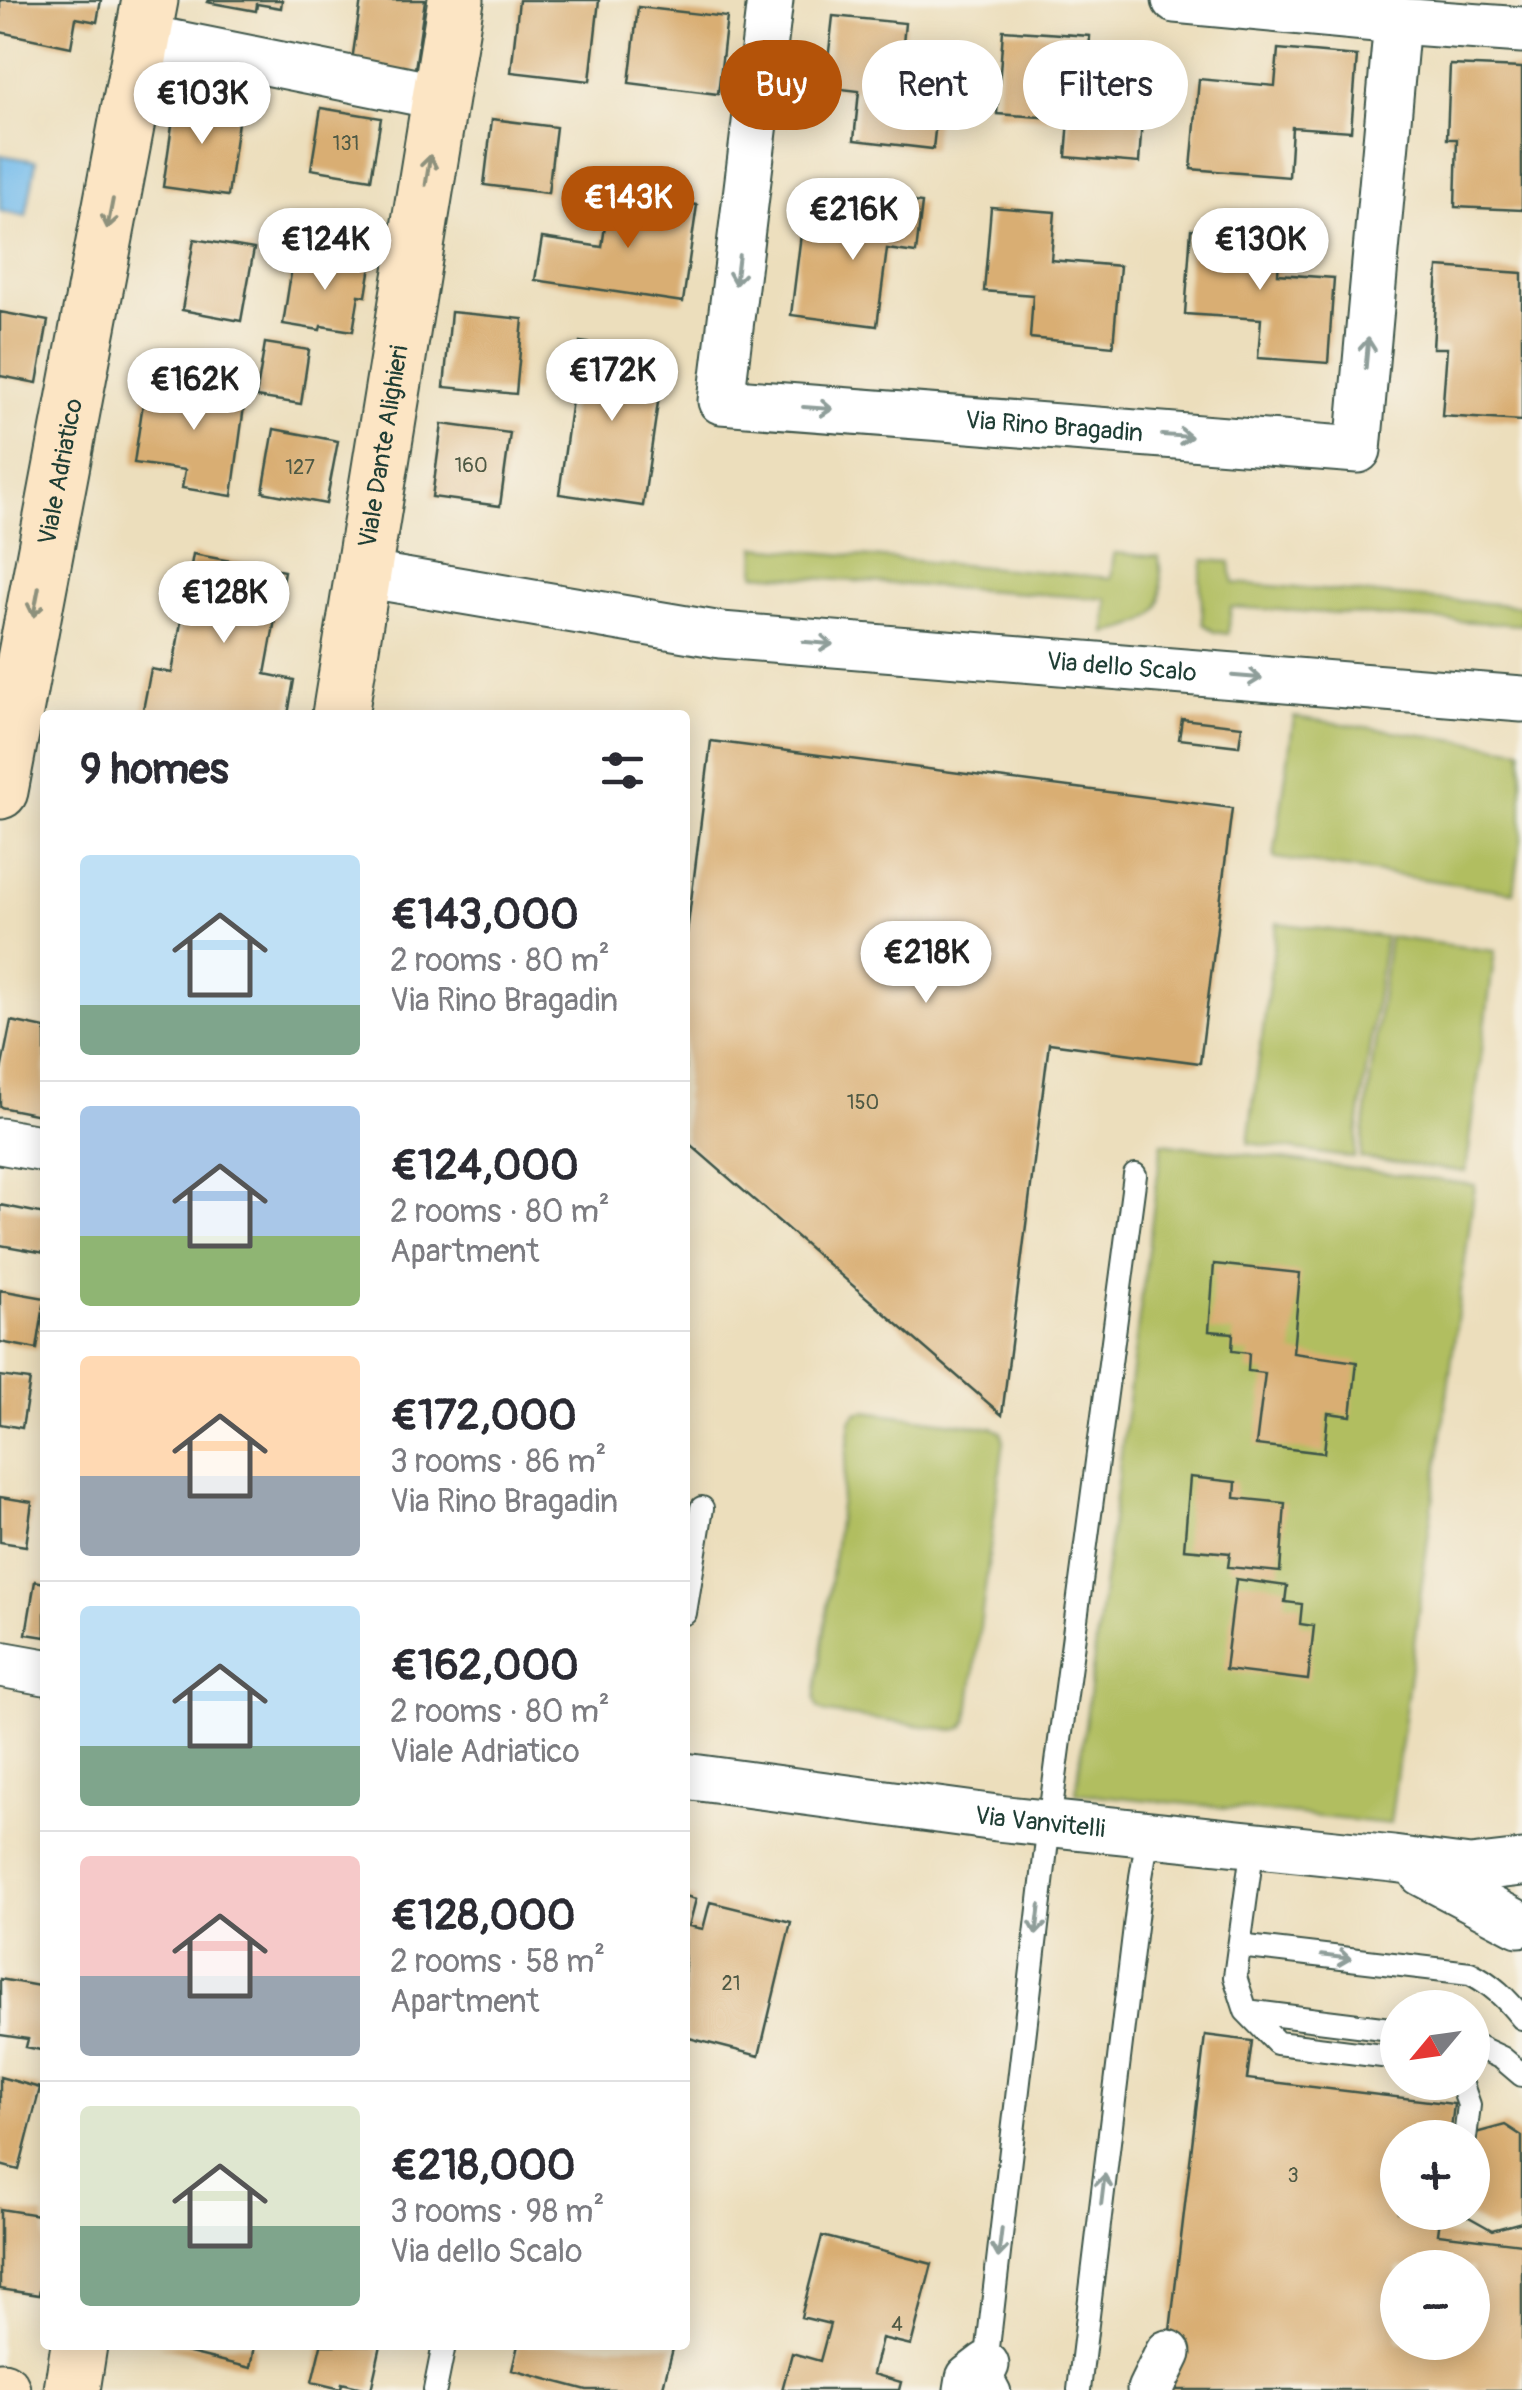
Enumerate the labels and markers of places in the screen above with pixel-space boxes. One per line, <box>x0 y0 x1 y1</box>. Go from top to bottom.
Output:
pin: €103K <box>132 62 272 147</box>
pin: €143K <box>558 166 698 251</box>
pin: €216K <box>783 178 923 263</box>
pin: €124K <box>255 208 395 293</box>
pin: €130K <box>1190 208 1330 293</box>
pin: €172K <box>542 339 682 424</box>
pin: €162K <box>124 348 264 433</box>
pin: €128K <box>154 561 294 646</box>
pin: €218K <box>856 921 996 1006</box>

